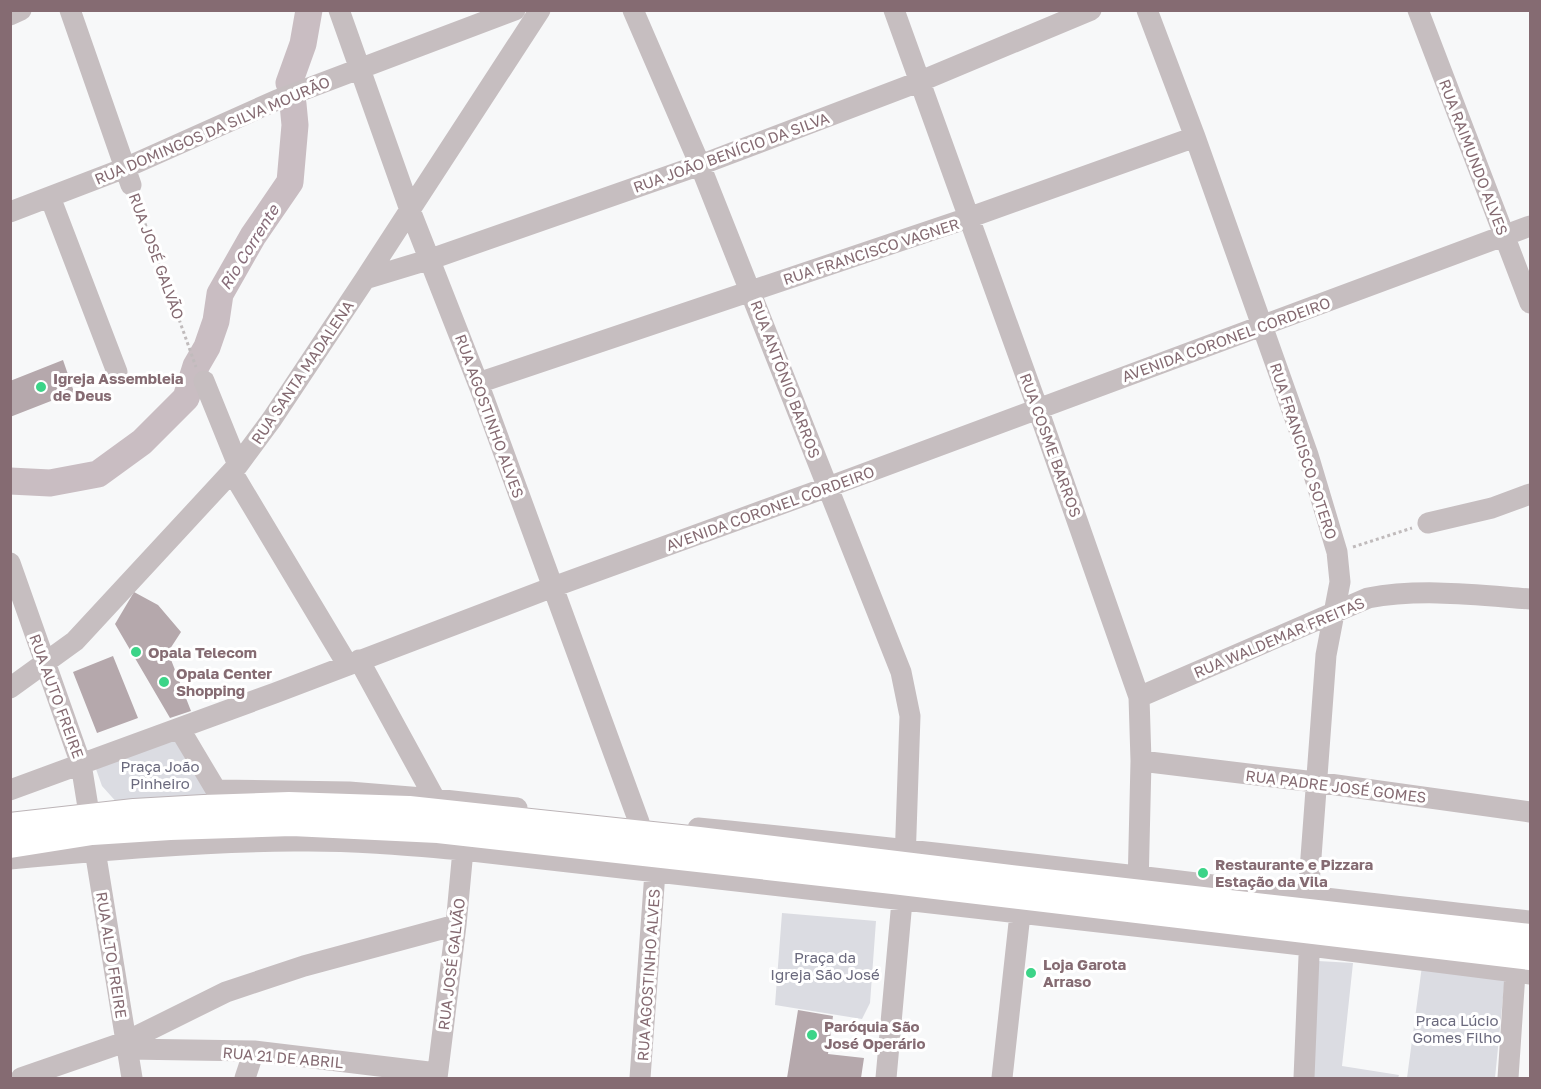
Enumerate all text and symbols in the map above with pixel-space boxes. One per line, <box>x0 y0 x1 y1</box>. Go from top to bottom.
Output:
street label: RUA DOMINGOS DA SILVA MOURÃO <box>92 72 332 188</box>
street label: RUA RAIMUNDO ALVES <box>1436 76 1512 238</box>
street label: RUA JOÃO BENÍCIO DA SILVA <box>631 108 831 196</box>
street label: RUA JOSÉ GALVÃO <box>126 190 188 322</box>
water label: Rio Corrente <box>215 199 284 293</box>
street label: RUA FRANCISCO VAGNER <box>781 214 961 288</box>
street label: AVENIDA CORONEL CORDEIRO <box>1119 293 1333 385</box>
street label: RUA SANTA MADALENA <box>247 297 357 447</box>
street label: RUA ANTÔNIO BARROS <box>748 297 824 461</box>
street label: RUA AGOSTINHO ALVES <box>452 332 528 500</box>
street label: RUA FRANCISCO SOTERO <box>1267 360 1341 542</box>
place label: Igreja Assembleia de Deus <box>53 369 184 404</box>
street label: RUA COSME BARROS <box>1017 371 1085 519</box>
marker: Igreja Assembleia de Deus <box>34 380 48 394</box>
street label: AVENIDA CORONEL CORDEIRO <box>663 462 877 554</box>
street label: RUA WALDEMAR FREITAS <box>1191 593 1367 681</box>
street label: RUA AUTO FREIRE <box>26 631 88 761</box>
place label: Opala Telecom <box>148 643 257 661</box>
marker: Opala Telecom <box>129 645 143 659</box>
place label: Opala Center Shopping <box>176 664 272 699</box>
marker: Opala Center Shopping <box>157 675 171 689</box>
park label: Praça João Pinheiro <box>120 757 200 792</box>
street label: RUA PADRE JOSÉ GOMES <box>1245 766 1427 806</box>
place label: Restaurante e Pizzara Estação da Vila <box>1215 855 1374 890</box>
marker: Restaurante e Pizzara Estação da Vila <box>1196 866 1210 880</box>
street label: RUA AGOSTINHO ALVES <box>633 888 663 1062</box>
street label: RUA ALTO FREIRE <box>93 890 131 1020</box>
street label: RUA JOSÉ GALVÃO <box>434 897 468 1031</box>
park label: Praça da Igreja São José <box>770 948 880 983</box>
place label: Loja Garota Arraso <box>1043 955 1126 990</box>
marker: Loja Garota Arraso <box>1024 966 1038 980</box>
park label: Praca Lúcio Gomes Filho <box>1412 1011 1502 1046</box>
place label: Paróquia São José Operário <box>824 1017 925 1052</box>
marker: Paróquia São José Operário <box>805 1028 819 1042</box>
street label: RUA 21 DE ABRIL <box>222 1043 345 1071</box>

